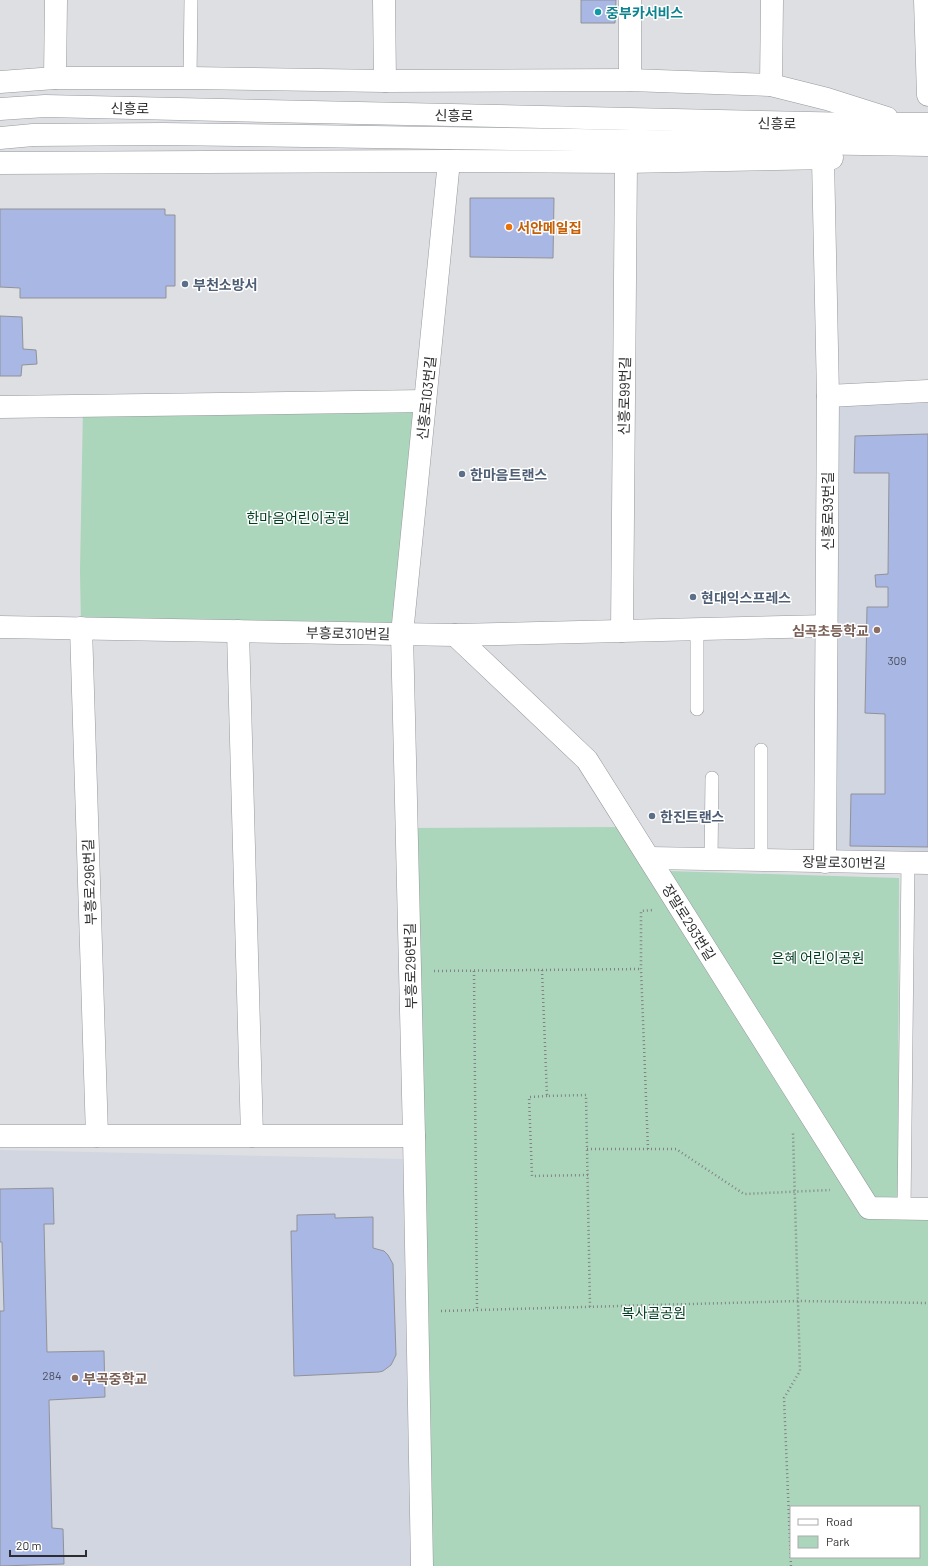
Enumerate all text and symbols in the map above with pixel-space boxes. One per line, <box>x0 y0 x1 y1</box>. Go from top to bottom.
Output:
place label: 중부카서비스 <box>606 4 683 21</box>
marker: 중부카서비스 <box>593 7 603 17</box>
street label: 신흥로 <box>111 99 150 117</box>
street label: 신흥로 <box>435 106 474 124</box>
street label: 신흥로 <box>758 114 797 132</box>
place label: 서안메일집 <box>517 219 581 236</box>
marker: 서안메일집 <box>504 222 514 232</box>
place label: 부천소방서 <box>193 276 257 293</box>
marker: 부천소방서 <box>180 279 190 289</box>
street label: 신흥로103번길 <box>413 355 439 441</box>
street label: 신흥로99번길 <box>615 356 633 436</box>
place label: 한마음트랜스 <box>470 466 547 483</box>
marker: 한마음트랜스 <box>457 469 467 479</box>
street label: 신흥로93번길 <box>819 472 836 550</box>
park label: 한마음어린이공원 <box>246 509 350 526</box>
place label: 현대익스프레스 <box>701 589 791 606</box>
marker: 현대익스프레스 <box>688 592 698 602</box>
place label: 심곡초등학교 <box>792 622 869 639</box>
street label: 부흥로310번길 <box>306 624 390 642</box>
marker: 심곡초등학교 <box>872 625 882 635</box>
house number: 309 <box>887 653 907 667</box>
place label: 한진트랜스 <box>660 808 725 825</box>
marker: 한진트랜스 <box>647 811 657 821</box>
street label: 부흥로296번길 <box>79 839 99 925</box>
street label: 장말로301번길 <box>802 853 886 871</box>
street label: 장말로293번길 <box>659 881 719 963</box>
street label: 부흥로296번길 <box>401 923 419 1009</box>
park label: 은혜 어린이공원 <box>772 949 864 966</box>
park label: 복사골공원 <box>622 1304 686 1321</box>
house number: 284 <box>42 1368 62 1382</box>
place label: 부곡중학교 <box>83 1370 148 1387</box>
marker: 부곡중학교 <box>70 1373 80 1383</box>
legend <box>790 1506 920 1558</box>
text: Road <box>826 1514 853 1528</box>
scale bar <box>10 1532 86 1558</box>
text: Park <box>826 1534 850 1548</box>
text: 20 m <box>16 1538 42 1552</box>

